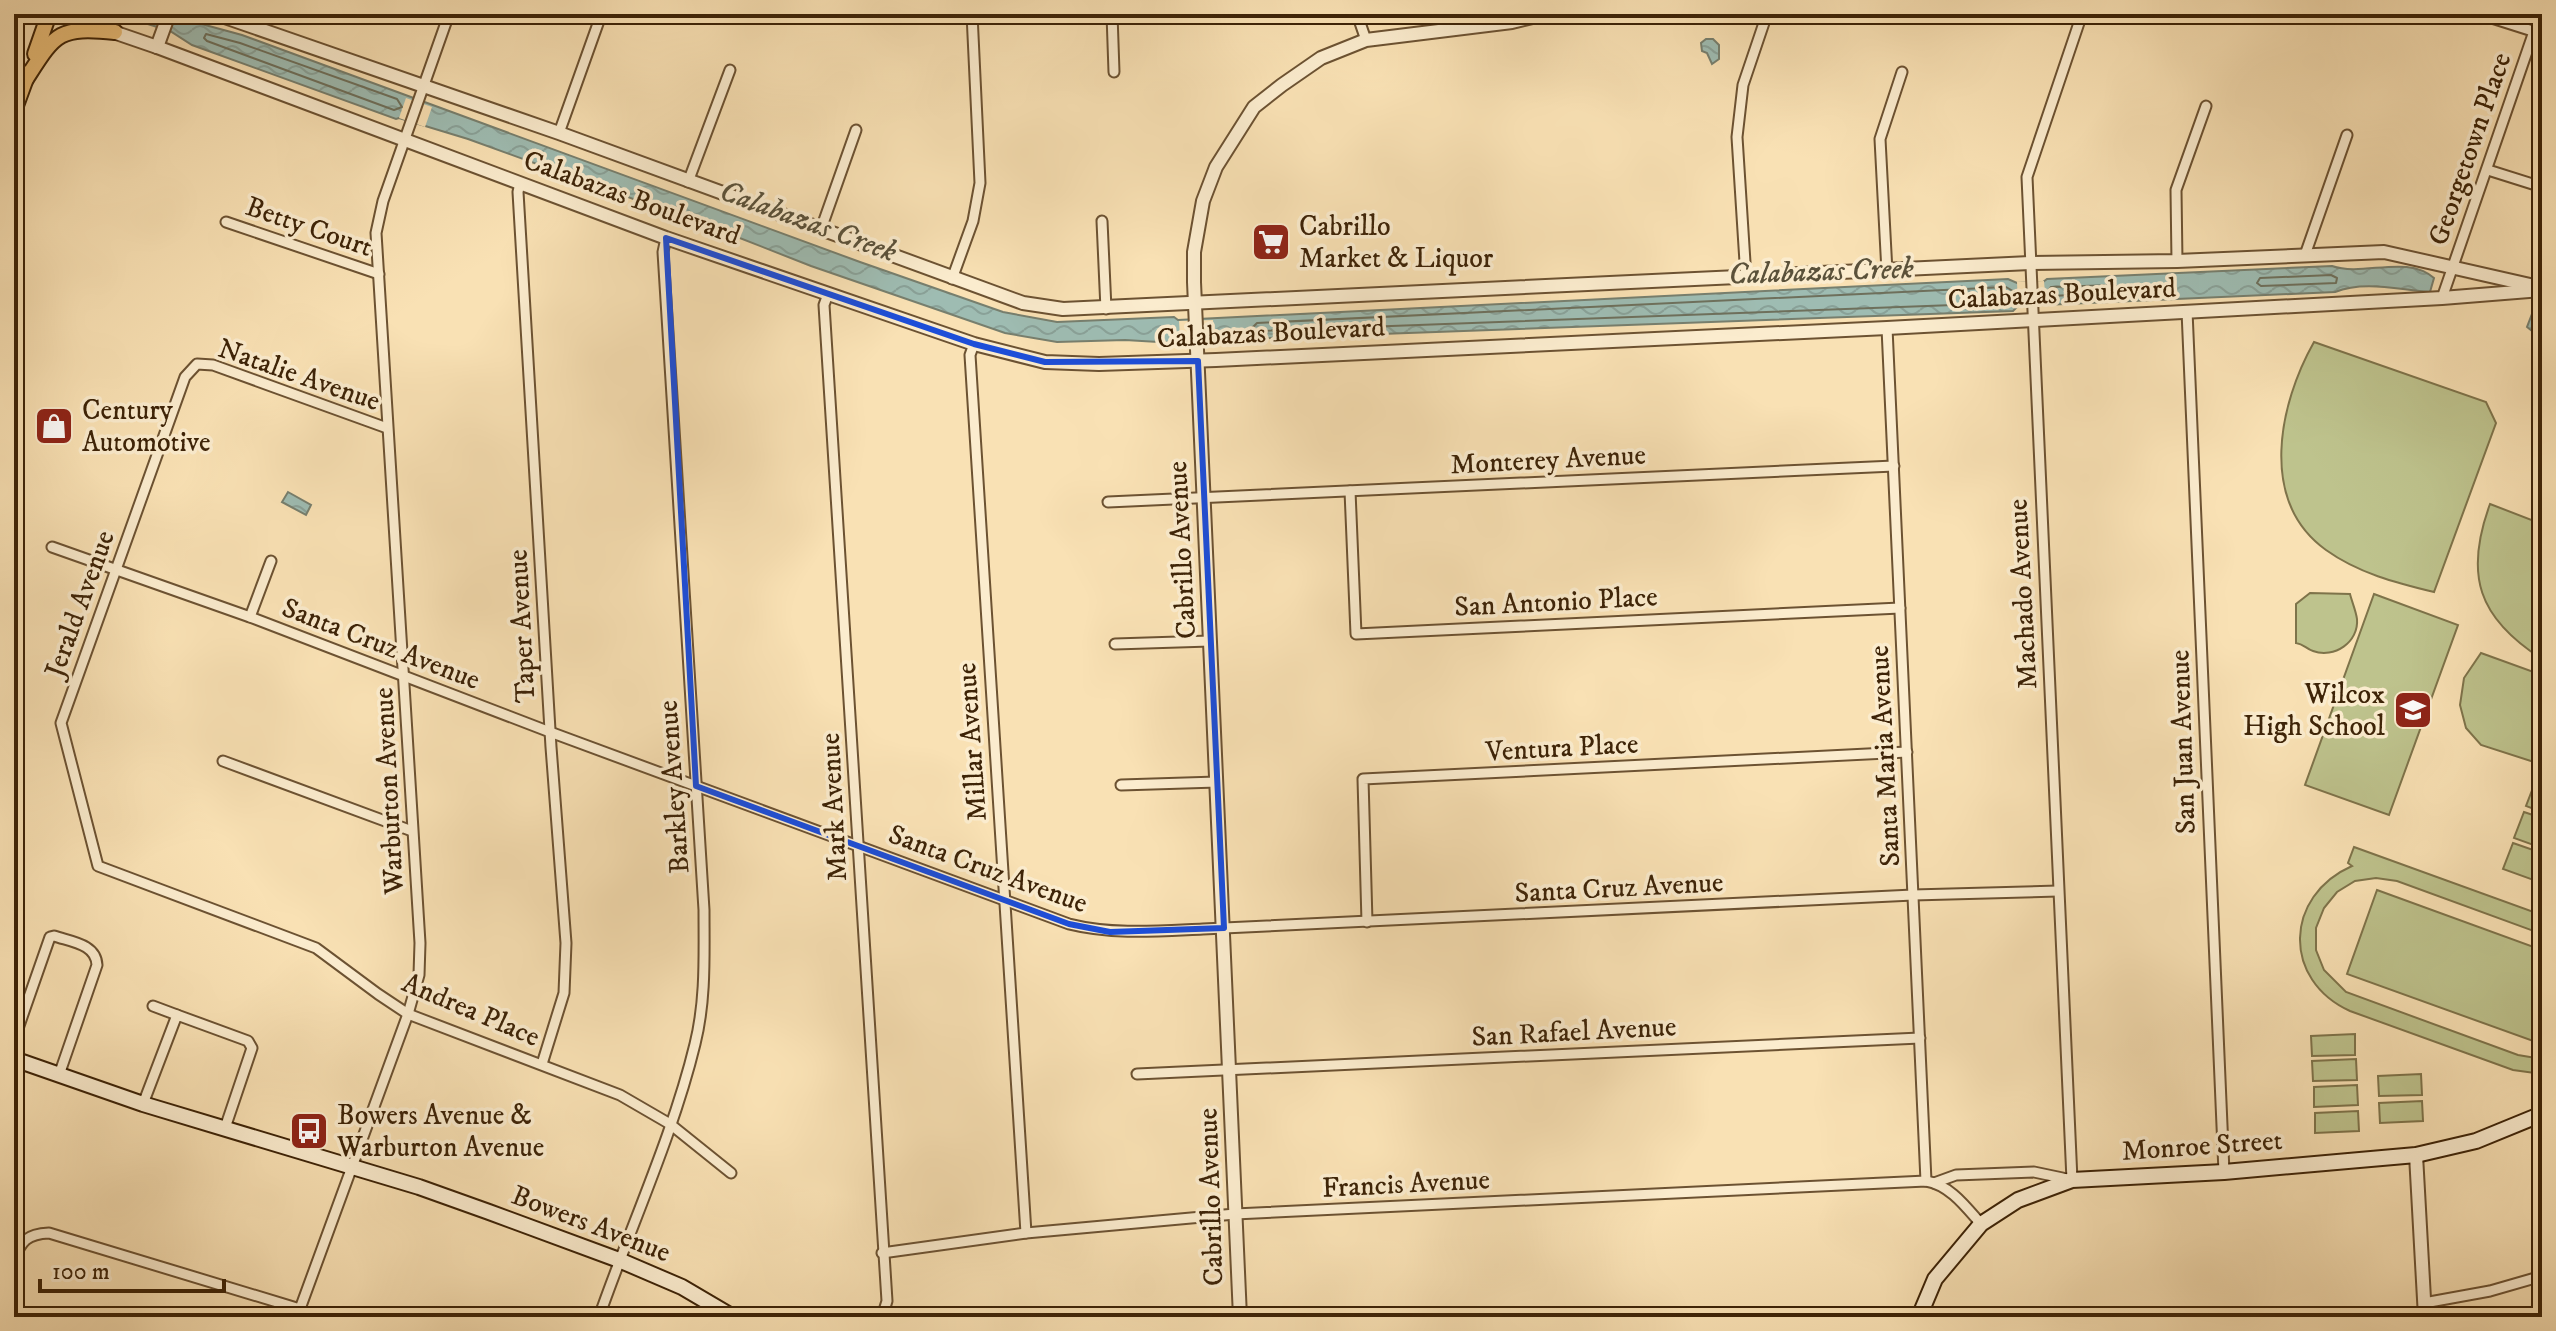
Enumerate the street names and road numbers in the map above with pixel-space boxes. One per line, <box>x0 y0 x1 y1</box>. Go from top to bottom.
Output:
street label: Georgetown Place <box>2421 48 2519 250</box>
street label: Calabazas Boulevard <box>519 142 745 254</box>
street label: Betty Court <box>241 189 377 265</box>
street label: Calabazas Boulevard <box>1947 271 2177 317</box>
street label: Calabazas Boulevard <box>1156 310 1386 356</box>
street label: Natalie Avenue <box>213 331 385 419</box>
street label: Monterey Avenue <box>1449 437 1647 483</box>
street label: Cabrillo Avenue <box>1160 460 1204 640</box>
street label: Machado Avenue <box>2001 498 2045 690</box>
street label: Jerald Avenue <box>36 526 123 685</box>
street label: Taper Avenue <box>501 548 543 704</box>
street label: San Antonio Place <box>1453 579 1659 625</box>
street label: Santa Cruz Avenue <box>277 590 485 698</box>
street label: Santa Maria Avenue <box>1862 644 1908 868</box>
street label: San Juan Avenue <box>2162 649 2204 835</box>
street label: Millar Avenue <box>949 662 995 822</box>
street label: Warburton Avenue <box>366 687 412 896</box>
street label: Barkley Avenue <box>650 699 698 875</box>
street label: Ventura Place <box>1484 727 1639 770</box>
street label: Mark Avenue <box>813 732 855 882</box>
street label: Santa Cruz Avenue <box>884 817 1092 921</box>
street label: Santa Cruz Avenue <box>1514 865 1724 911</box>
street label: Andrea Place <box>397 965 545 1055</box>
street label: San Rafael Avenue <box>1471 1009 1677 1055</box>
street label: Cabrillo Avenue <box>1190 1107 1232 1287</box>
street label: Monroe Street <box>2120 1123 2284 1169</box>
street label: Francis Avenue <box>1321 1162 1491 1206</box>
street label: Bowers Avenue <box>507 1178 675 1270</box>

